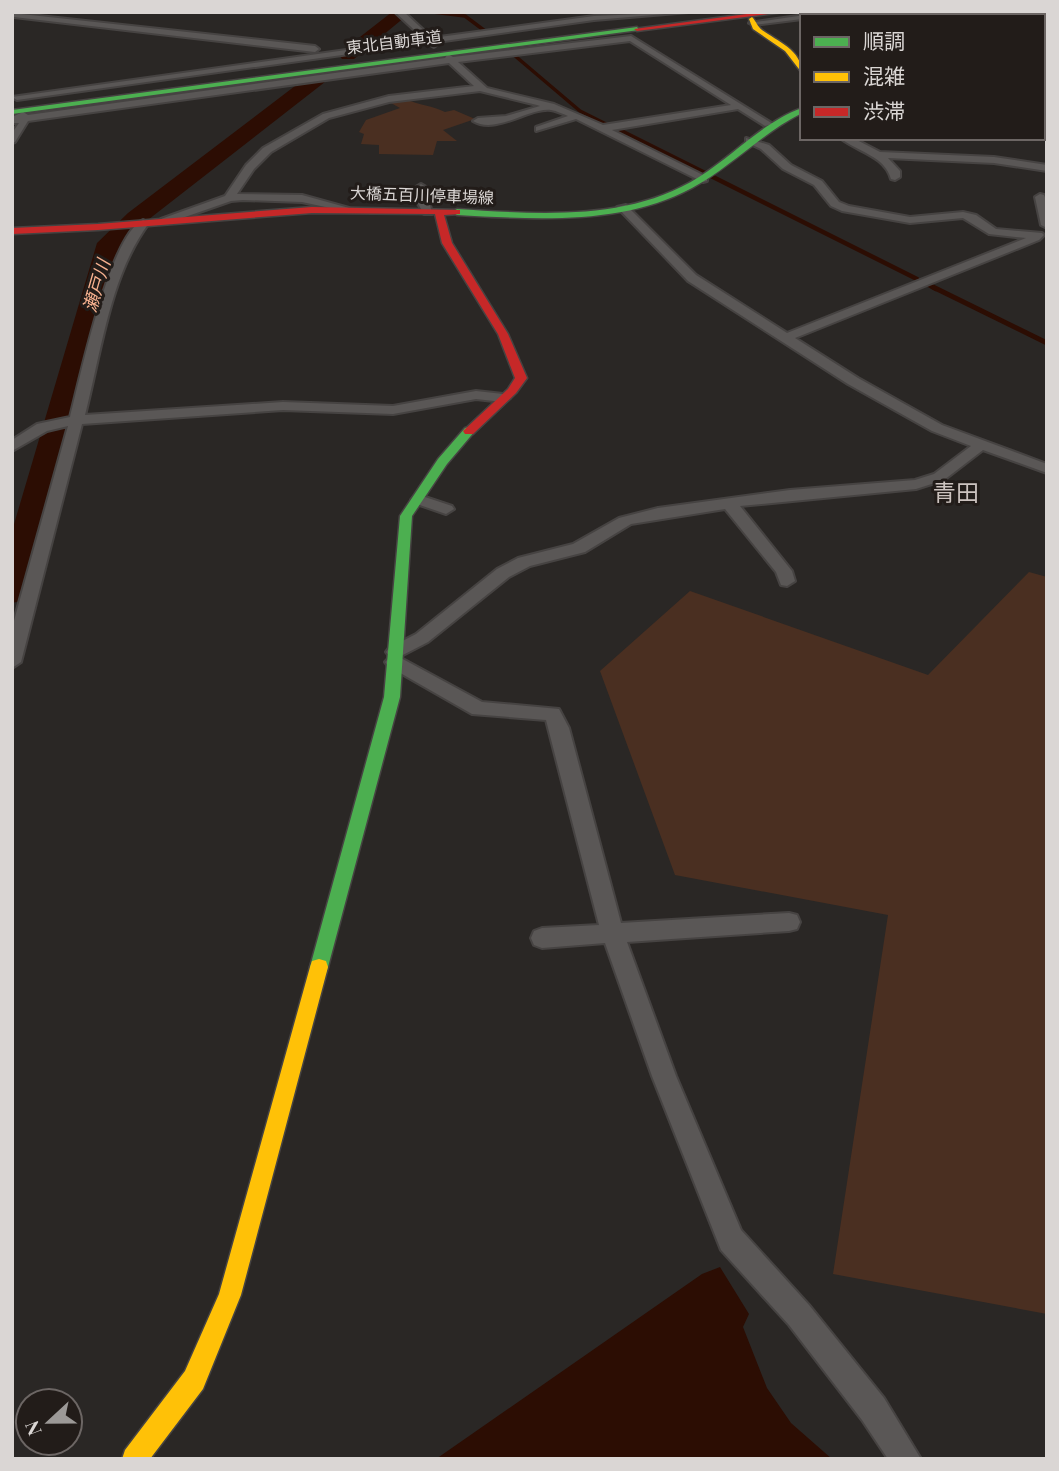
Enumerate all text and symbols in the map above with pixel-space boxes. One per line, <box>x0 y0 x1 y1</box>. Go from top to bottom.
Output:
legend <box>800 14 1045 140</box>
street label: 東北自動車道 <box>345 25 443 58</box>
text: 順調 <box>863 26 905 54</box>
text: 混雑 <box>863 61 905 89</box>
text: 渋滞 <box>863 96 905 124</box>
street label: 大橋五百川停車場線 <box>350 181 494 208</box>
water label: 瀬戸川 <box>77 255 116 315</box>
district label: 青田 <box>933 476 979 507</box>
north arrow <box>14 1387 84 1457</box>
text: N <box>18 1417 47 1440</box>

